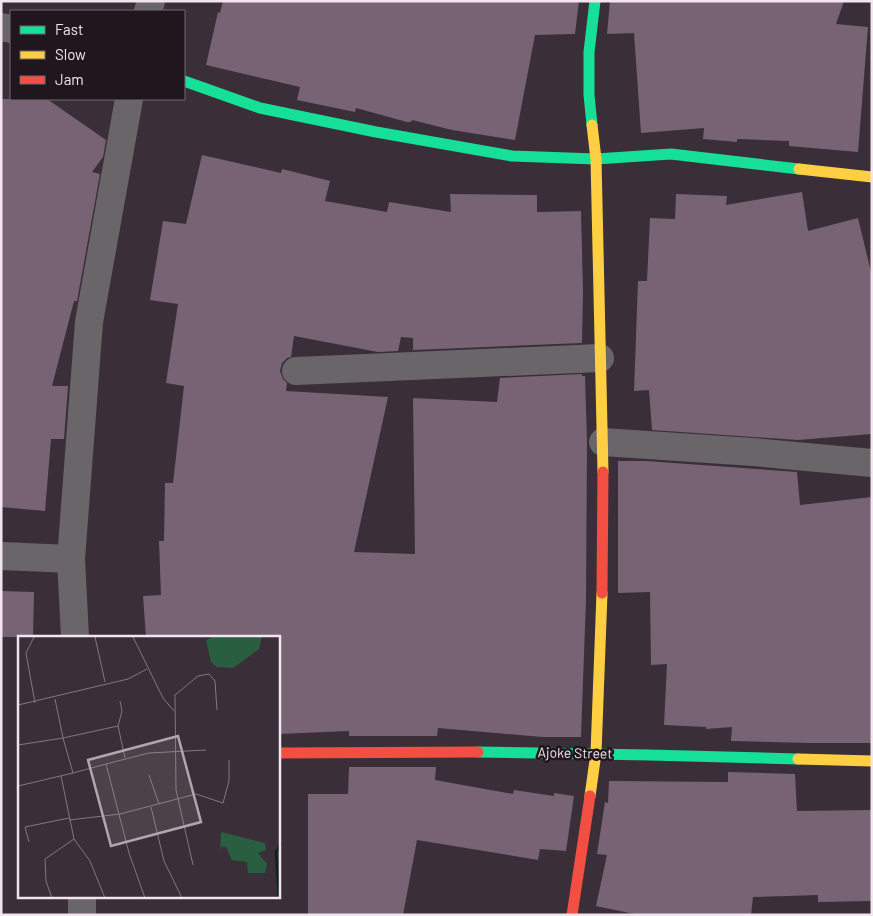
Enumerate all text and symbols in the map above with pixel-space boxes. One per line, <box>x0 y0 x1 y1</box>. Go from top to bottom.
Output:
legend <box>10 10 185 100</box>
text: Fast <box>55 20 83 38</box>
text: Slow <box>55 45 86 63</box>
text: Jam <box>55 70 84 88</box>
inset map <box>18 636 280 898</box>
street label: Ajoke Street <box>537 743 613 762</box>

